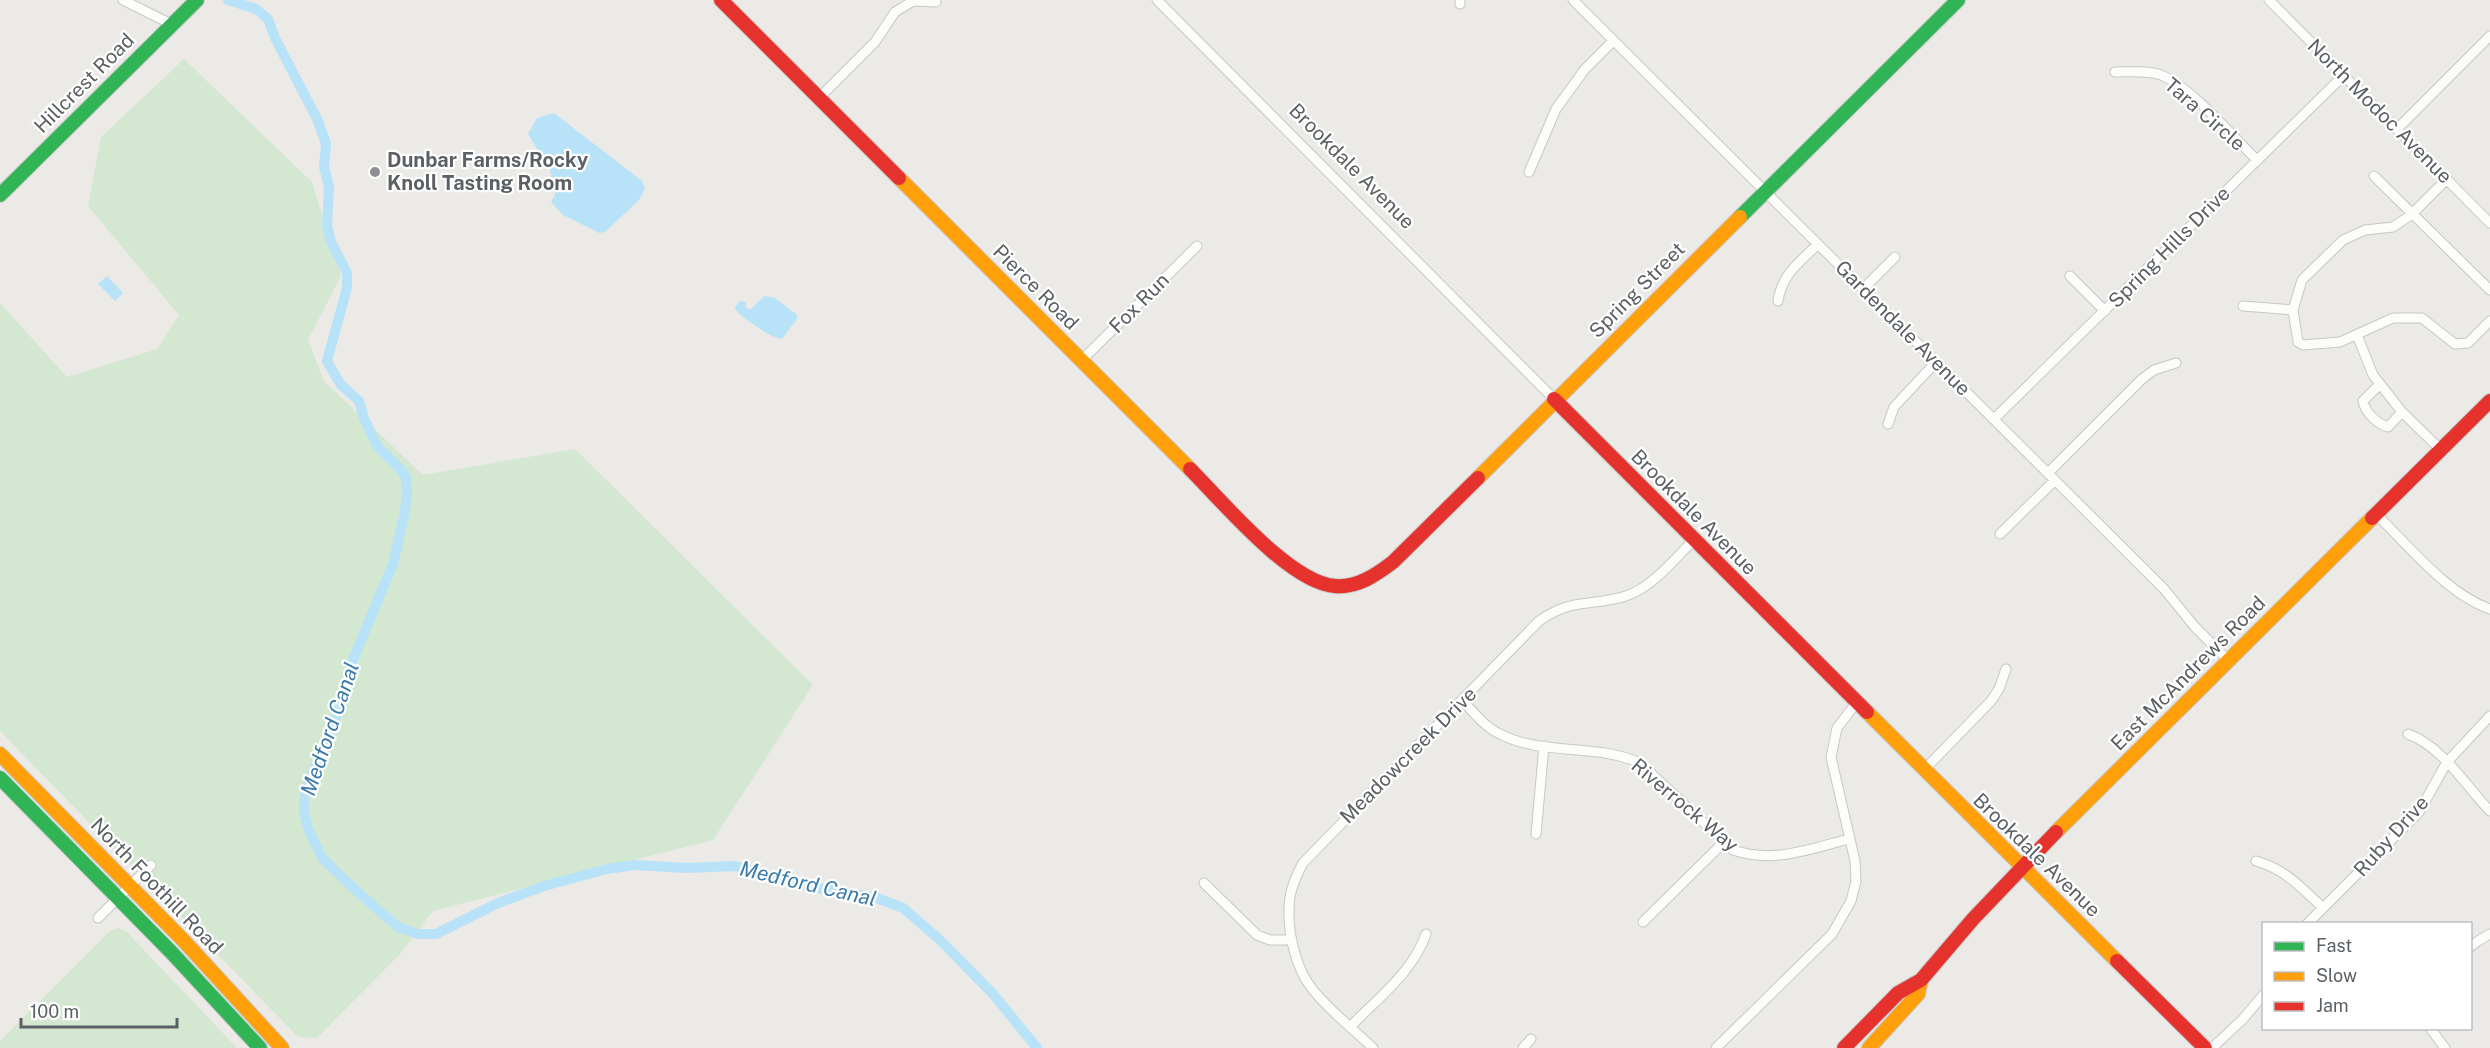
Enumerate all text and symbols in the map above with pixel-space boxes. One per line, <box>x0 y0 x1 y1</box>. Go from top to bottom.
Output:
street label: Hillcrest Road <box>29 28 139 138</box>
street label: North Modoc Avenue <box>2303 34 2457 188</box>
street label: Tara Circle <box>2160 72 2250 156</box>
street label: Brookdale Avenue <box>1284 98 1420 234</box>
place label: Dunbar Farms/Rocky Knoll Tasting Room <box>387 148 588 195</box>
marker: Dunbar Farms/Rocky Knoll Tasting Room <box>368 165 382 179</box>
street label: Spring Hills Drive <box>2103 181 2235 313</box>
street label: Spring Street <box>1584 237 1690 343</box>
street label: Pierce Road <box>988 239 1084 335</box>
street label: Gardendale Avenue <box>1830 255 1976 401</box>
street label: Fox Run <box>1104 268 1174 338</box>
street label: Brookdale Avenue <box>1626 444 1762 580</box>
street label: East McAndrews Road <box>2106 591 2270 755</box>
water label: Medford Canal <box>295 659 364 799</box>
street label: Meadowcreek Drive <box>1335 682 1481 828</box>
street label: Riverrock Way <box>1627 753 1744 857</box>
street label: Brookdale Avenue <box>1968 788 2106 922</box>
street label: Ruby Drive <box>2349 791 2433 881</box>
street label: North Foothill Road <box>86 813 228 959</box>
water label: Medford Canal <box>737 856 879 911</box>
legend <box>2262 922 2472 1030</box>
text: Fast <box>2316 935 2352 956</box>
text: Slow <box>2316 965 2357 986</box>
scale bar <box>21 991 177 1029</box>
text: Jam <box>2316 995 2349 1016</box>
text: 100 m <box>30 1001 79 1022</box>

